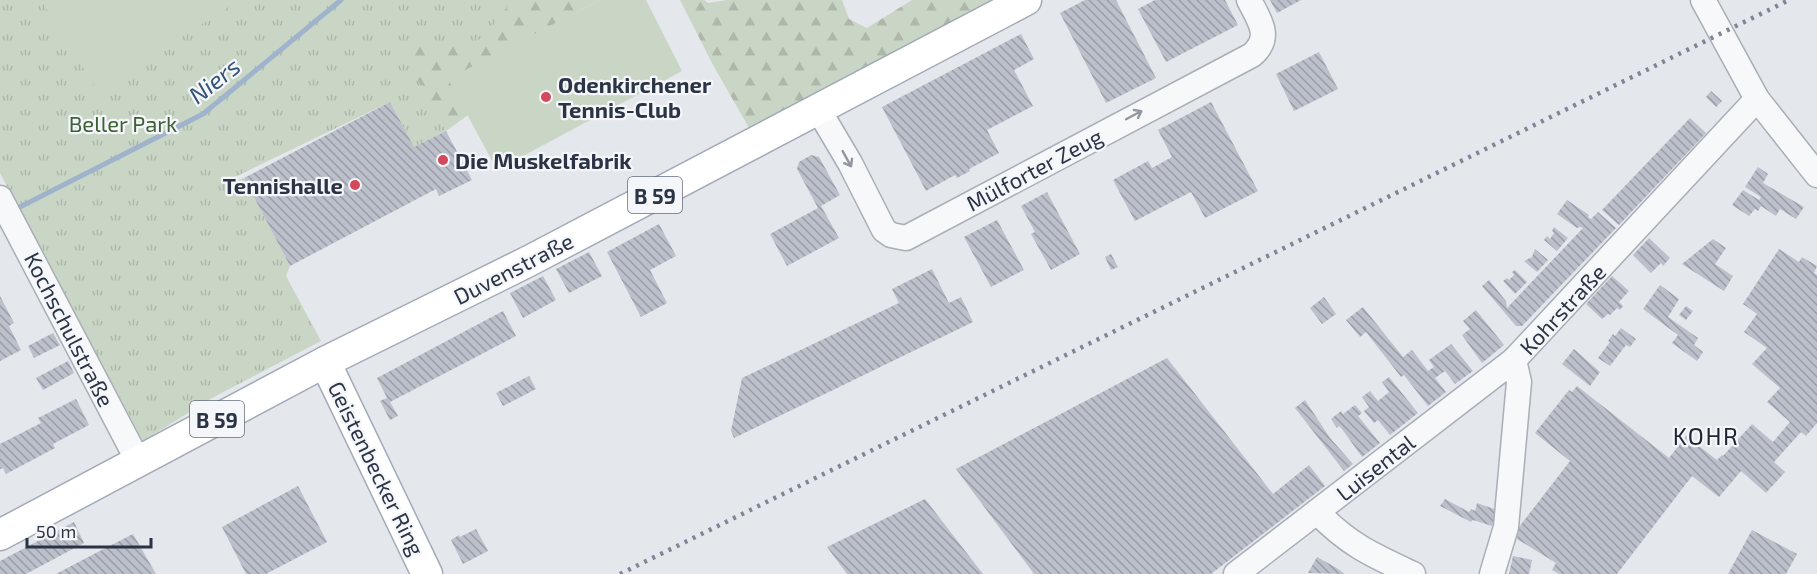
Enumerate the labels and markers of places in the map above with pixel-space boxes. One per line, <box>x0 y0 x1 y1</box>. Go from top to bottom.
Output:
place label: Odenkirchener Tennis-Club <box>558 71 712 122</box>
marker: Odenkirchener Tennis-Club <box>539 90 553 104</box>
place label: Die Muskelfabrik <box>455 147 632 173</box>
marker: Die Muskelfabrik <box>436 153 450 167</box>
place label: Tennishalle <box>223 172 343 198</box>
marker: Tennishalle <box>348 178 362 192</box>

